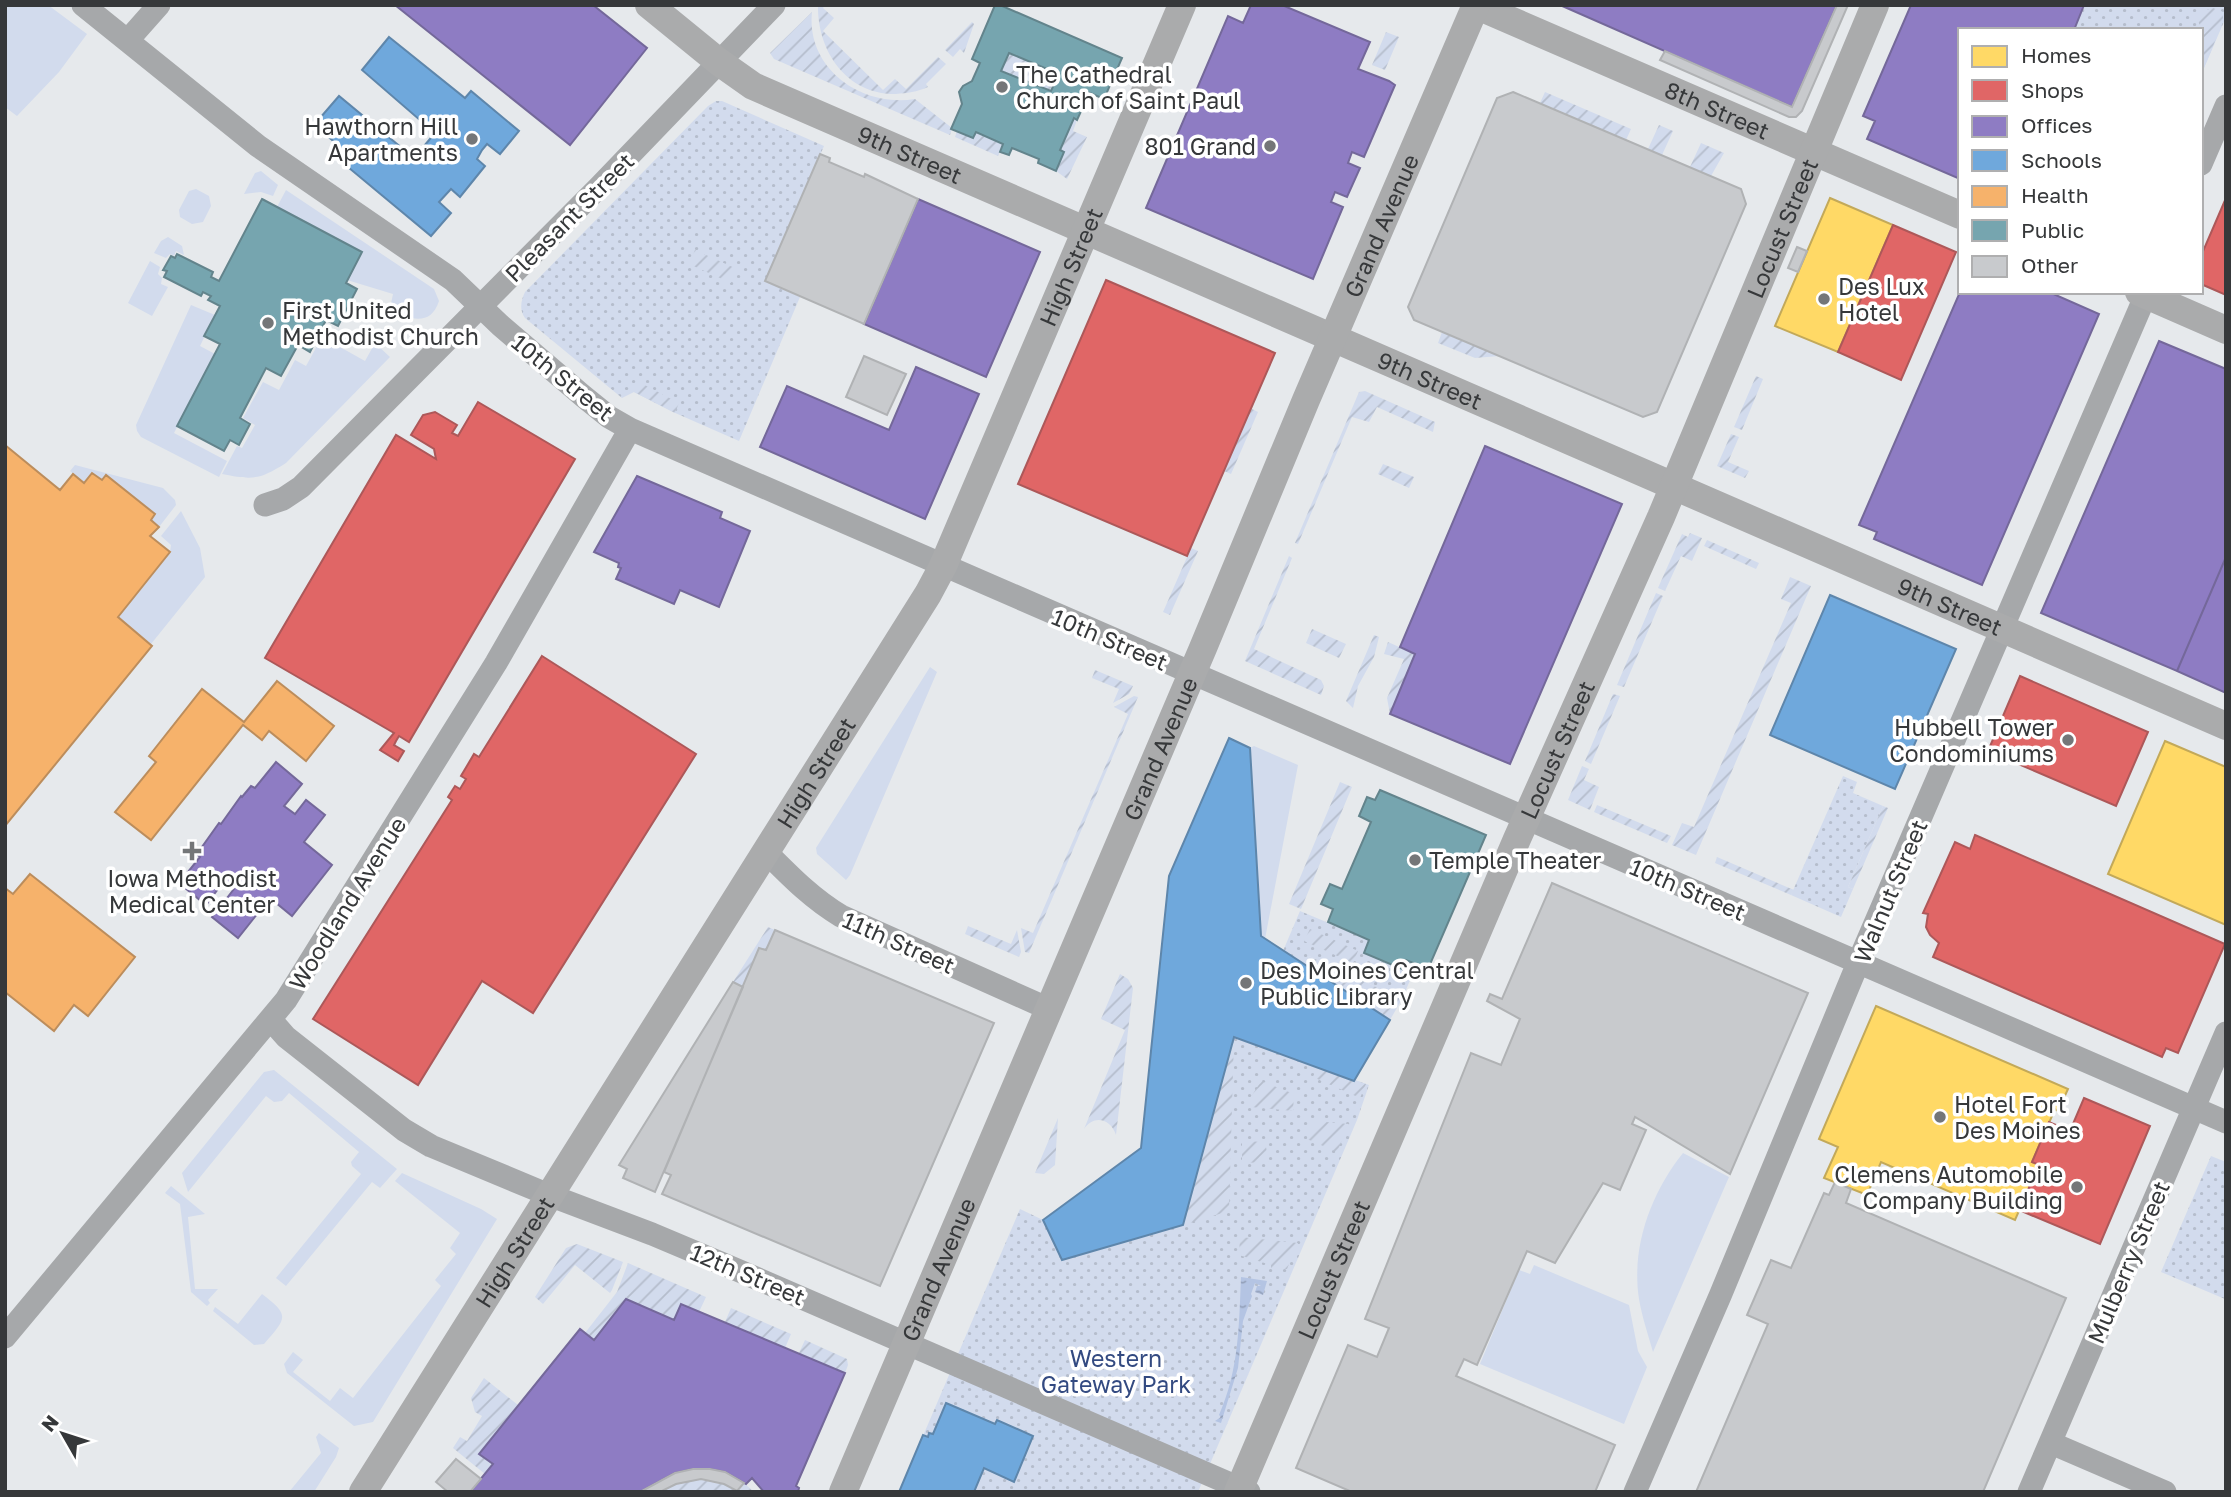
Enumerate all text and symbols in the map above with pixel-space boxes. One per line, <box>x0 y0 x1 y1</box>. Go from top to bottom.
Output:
legend <box>1958 28 2203 294</box>
text: Homes <box>2021 42 2091 68</box>
place label: The Cathedral Church of Saint Paul <box>1016 60 1240 114</box>
street label: 8th Street <box>1661 75 1774 145</box>
text: Shops <box>2021 77 2084 103</box>
marker: The Cathedral Church of Saint Paul <box>994 79 1010 95</box>
place label: Hawthorn Hill Apartments <box>304 112 458 166</box>
text: Offices <box>2021 112 2092 138</box>
street label: 9th Street <box>853 119 966 189</box>
marker: Hawthorn Hill Apartments <box>464 131 480 147</box>
place label: 801 Grand <box>1145 132 1256 160</box>
marker: 801 Grand <box>1262 138 1278 154</box>
street label: Pleasant Street <box>499 147 639 287</box>
text: Schools <box>2021 147 2102 173</box>
street label: Grand Avenue <box>1338 150 1424 301</box>
street label: Locust Street <box>1740 154 1823 302</box>
text: Health <box>2021 182 2089 208</box>
street label: High Street <box>1033 203 1108 330</box>
text: Public <box>2021 217 2084 243</box>
text: Other <box>2021 252 2078 278</box>
place label: Des Lux Hotel <box>1838 272 1925 326</box>
marker: Des Lux Hotel <box>1816 291 1832 307</box>
place label: First United Methodist Church <box>282 296 479 350</box>
marker: First United Methodist Church <box>260 315 276 331</box>
street label: 10th Street <box>507 328 619 426</box>
street label: 9th Street <box>1373 345 1487 415</box>
street label: 9th Street <box>1893 571 2007 641</box>
street label: 10th Street <box>1048 602 1172 676</box>
street label: Grand Avenue <box>1117 673 1203 825</box>
street label: Locust Street <box>1514 676 1600 823</box>
street label: High Street <box>770 712 861 833</box>
place label: Hubbell Tower Condominiums <box>1889 713 2054 767</box>
marker: Hubbell Tower Condominiums <box>2060 732 2076 748</box>
street label: Woodland Avenue <box>283 811 411 995</box>
street label: Walnut Street <box>1847 815 1933 967</box>
marker: Iowa Methodist Medical Center <box>182 841 202 861</box>
place label: Temple Theater <box>1429 846 1601 874</box>
marker: Temple Theater <box>1407 852 1423 868</box>
street label: 10th Street <box>1626 852 1750 926</box>
place label: Iowa Methodist Medical Center <box>107 864 277 918</box>
street label: 11th Street <box>839 905 959 979</box>
place label: Des Moines Central Public Library <box>1260 956 1474 1010</box>
marker: Des Moines Central Public Library <box>1238 975 1254 991</box>
place label: Hotel Fort Des Moines <box>1954 1090 2081 1144</box>
marker: Hotel Fort Des Moines <box>1932 1109 1948 1125</box>
place label: Clemens Automobile Company Building <box>1834 1160 2063 1214</box>
street label: Mulberry Street <box>2081 1176 2175 1348</box>
marker: Clemens Automobile Company Building <box>2069 1179 2085 1195</box>
street label: High Street <box>469 1191 560 1312</box>
street label: Grand Avenue <box>895 1193 981 1345</box>
street label: Locust Street <box>1291 1196 1375 1343</box>
street label: 12th Street <box>687 1237 809 1311</box>
park label: Western Gateway Park <box>1041 1344 1191 1398</box>
north arrow <box>28 1399 98 1469</box>
text: N <box>36 1410 63 1436</box>

